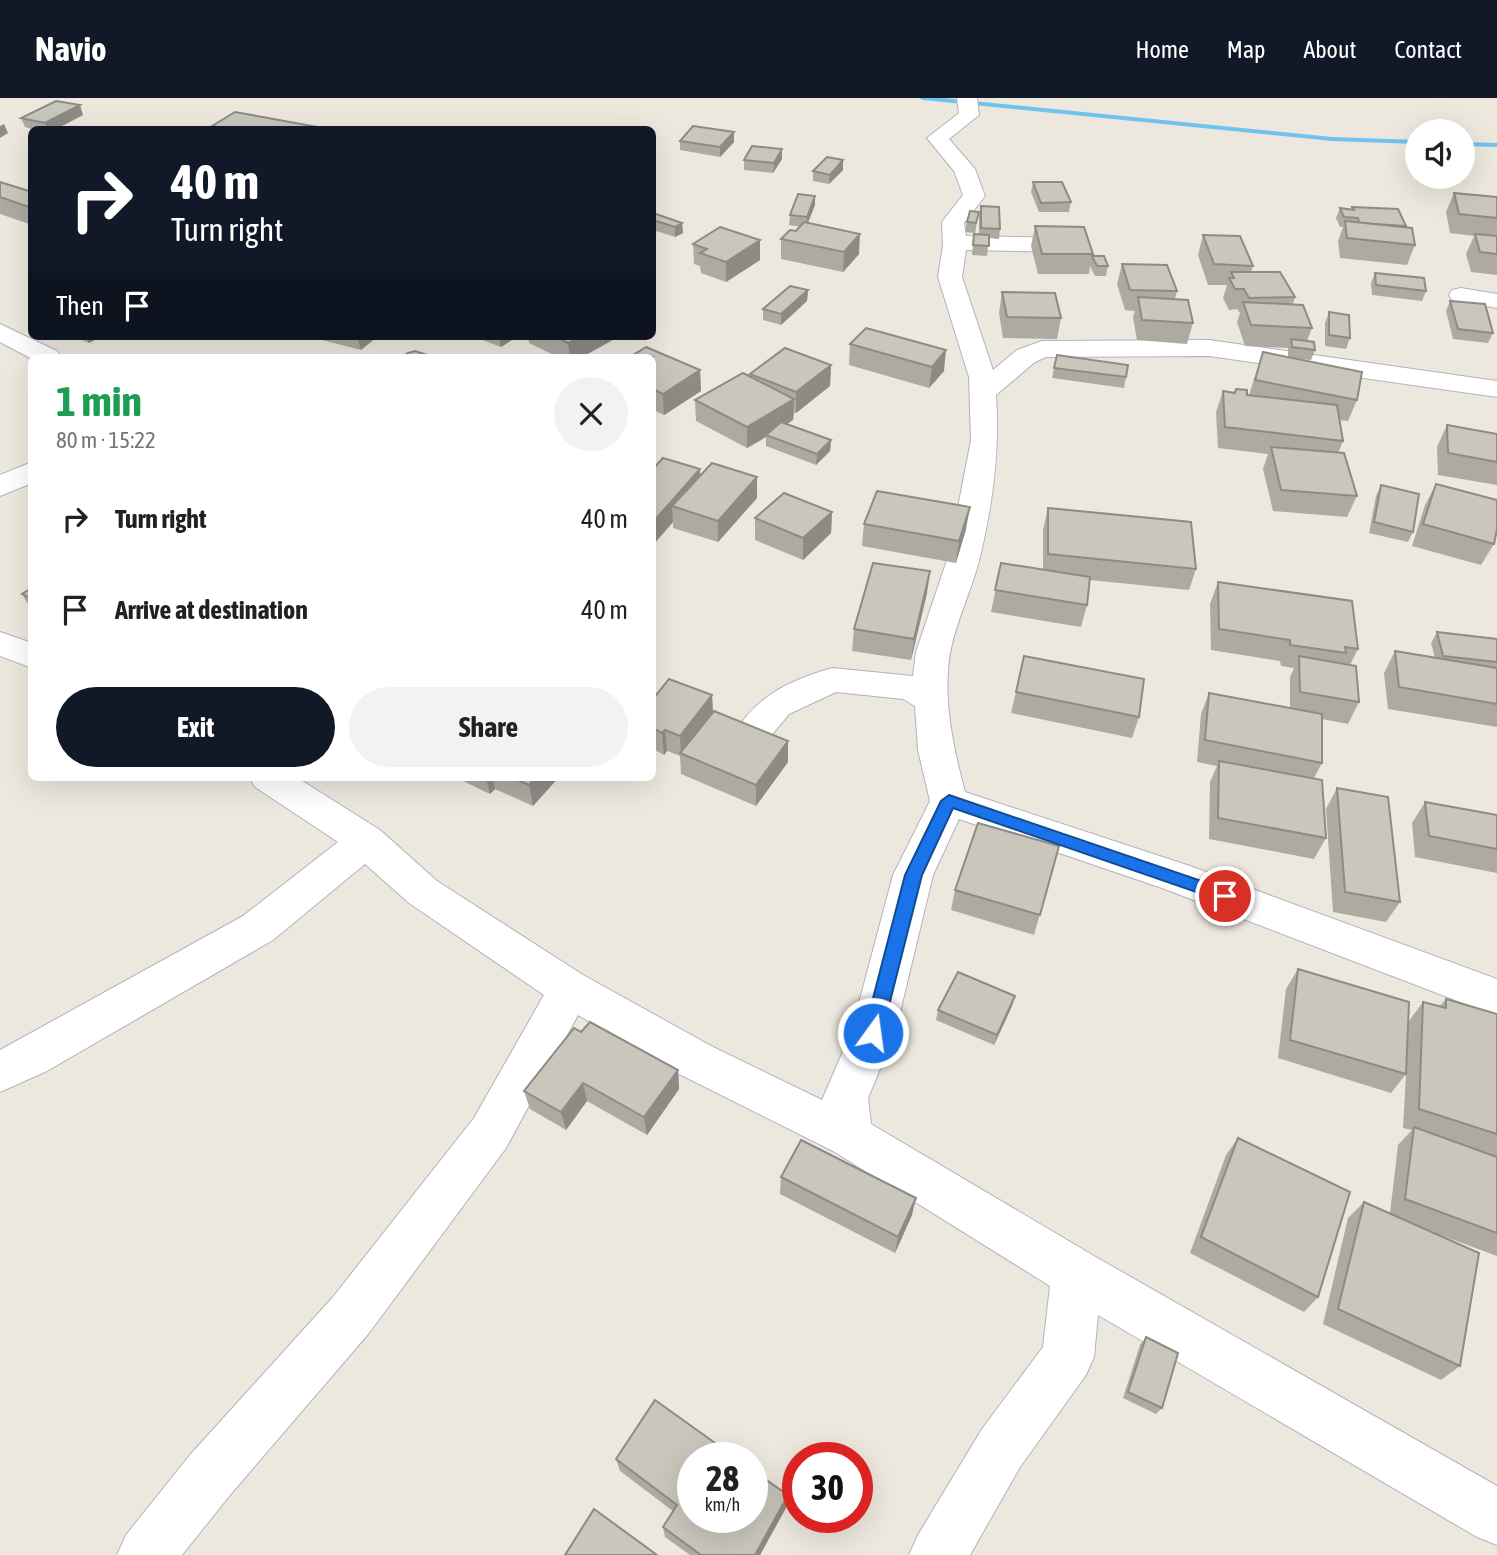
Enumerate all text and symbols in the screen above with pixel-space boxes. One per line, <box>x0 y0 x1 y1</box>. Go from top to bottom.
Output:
text: Navio <box>35 30 107 68</box>
text: Home <box>1135 36 1189 63</box>
text: Map <box>1227 36 1265 63</box>
text: About <box>1303 36 1356 63</box>
text: Contact <box>1394 36 1462 63</box>
map controls <box>1405 119 1475 189</box>
button: sound <box>1405 119 1475 189</box>
text: 40 m <box>171 153 259 209</box>
icon: right <box>56 154 147 245</box>
text: Turn right <box>171 211 284 248</box>
icon: arrive <box>118 287 156 325</box>
text: Then <box>56 291 104 321</box>
text: 1 min <box>56 377 142 425</box>
button: close <box>554 377 628 451</box>
text: 80 m · 15:22 <box>56 427 156 453</box>
icon: right <box>56 500 94 538</box>
text: Turn right <box>115 504 206 534</box>
text: 40 m <box>581 504 628 534</box>
icon: arrive <box>56 591 94 629</box>
text: Arrive at destination <box>115 595 308 625</box>
text: 40 m <box>581 595 628 625</box>
button: Exit <box>56 687 335 767</box>
button: Share <box>349 687 628 767</box>
pin <box>1195 866 1255 926</box>
icon: arrive <box>1206 877 1244 915</box>
position arrow <box>836 996 910 1070</box>
speed limit sign: 30 <box>782 1442 873 1533</box>
text: 28 <box>706 1458 739 1498</box>
text: km/h <box>705 1494 740 1515</box>

